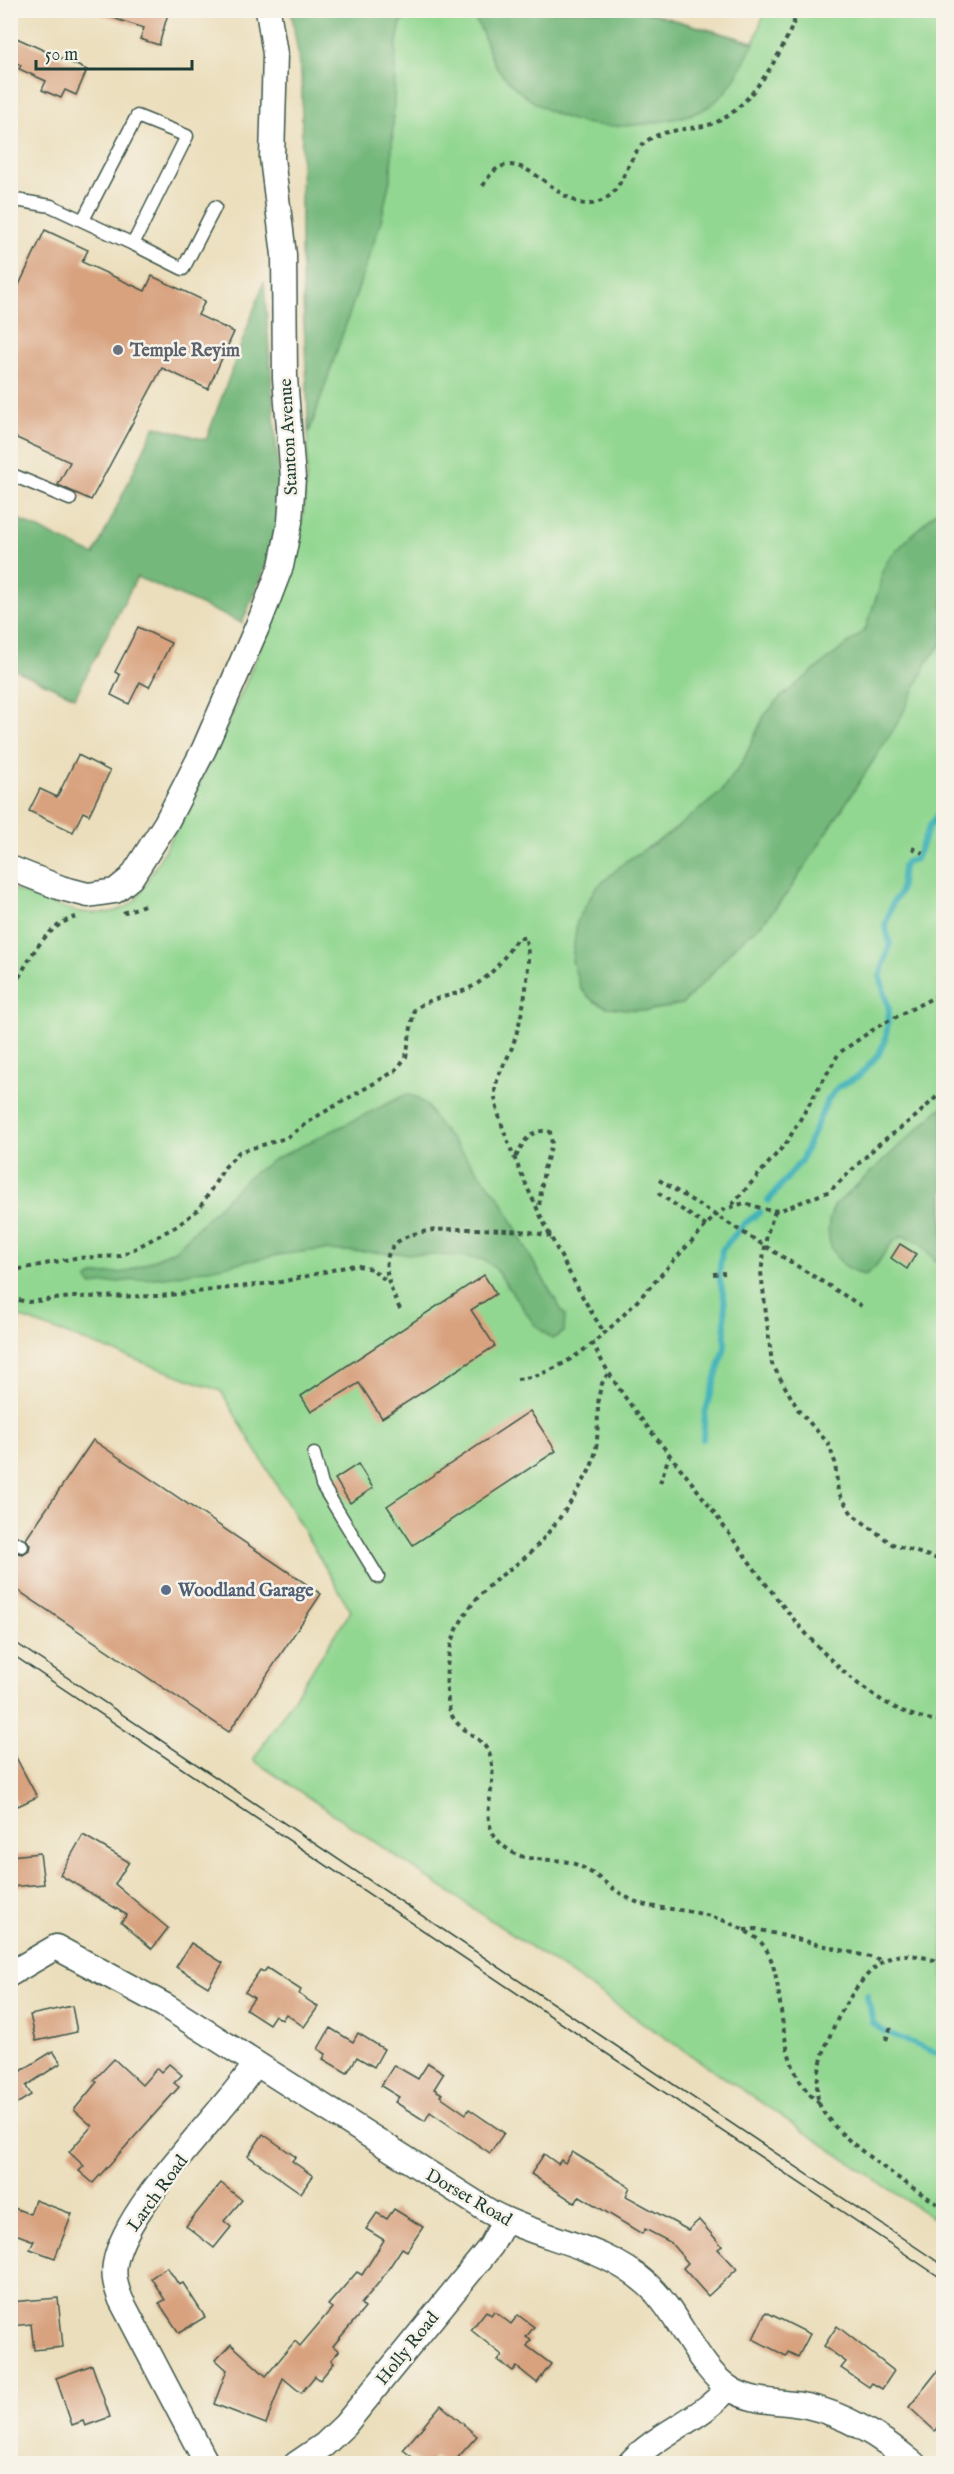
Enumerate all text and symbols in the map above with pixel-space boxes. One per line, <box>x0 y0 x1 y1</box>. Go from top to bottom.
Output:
scale bar <box>36 33 192 71</box>
text: 50 m <box>45 44 78 67</box>
place label: Temple Reyim <box>129 340 240 363</box>
marker: Temple Reyim <box>111 343 125 357</box>
street label: Stanton Avenue <box>275 378 304 496</box>
place label: Woodland Garage <box>177 1580 314 1603</box>
marker: Woodland Garage <box>159 1583 173 1597</box>
street label: Larch Road <box>123 2151 194 2237</box>
street label: Dorset Road <box>421 2164 516 2232</box>
street label: Holly Road <box>372 2307 445 2390</box>

